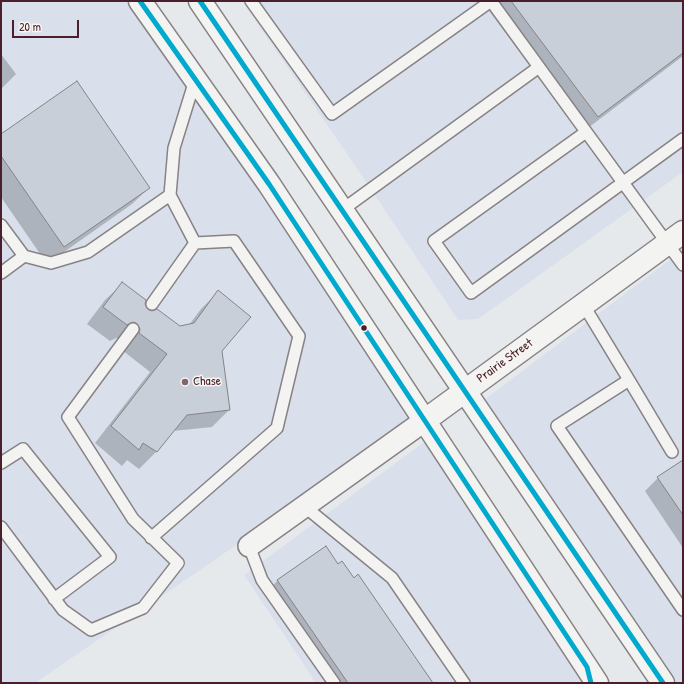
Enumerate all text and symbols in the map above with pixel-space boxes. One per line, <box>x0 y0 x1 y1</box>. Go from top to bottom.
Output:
scale bar <box>14 12 81 38</box>
text: 20 m <box>19 18 41 35</box>
unlabelled marker <box>359 323 369 333</box>
street label: Prairie Street <box>474 335 536 387</box>
place label: Chase <box>193 374 221 390</box>
marker: Chase <box>180 377 190 387</box>

